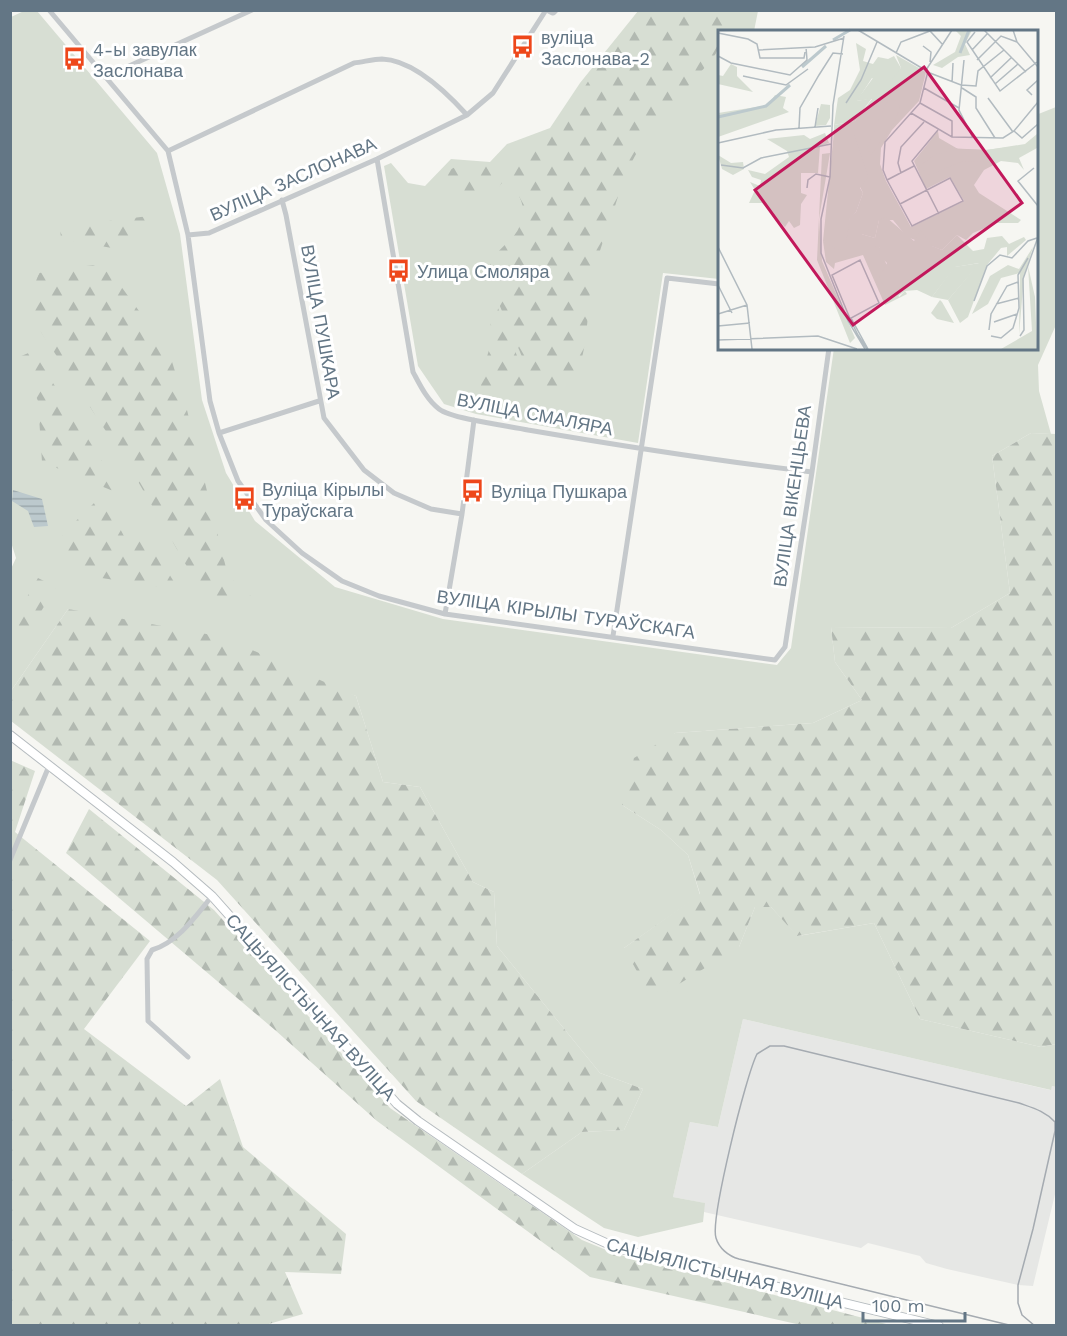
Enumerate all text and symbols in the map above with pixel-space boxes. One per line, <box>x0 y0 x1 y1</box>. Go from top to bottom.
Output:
place label: вуліца Заслонава-2 <box>541 27 650 69</box>
inset map <box>718 30 1037 350</box>
bus stop icon: вуліца Заслонава-2 <box>510 34 536 60</box>
place label: 4-ы завулак Заслонава <box>93 39 197 81</box>
bus stop icon: 4-ы завулак Заслонава <box>62 46 88 72</box>
street label: ВУЛІЦА ЗАСЛОНАВА <box>207 133 379 225</box>
street label: ВУЛІЦА ПУШКАРА <box>297 243 345 401</box>
bus stop icon: Улица Смоляра <box>386 258 412 284</box>
place label: Улица Смоляра <box>417 261 550 282</box>
street label: ВУЛІЦА СМАЛЯРА <box>455 389 615 439</box>
street label: ВУЛІЦА ВІКЕНЦЬЕВА <box>769 404 815 588</box>
bus stop icon: Вуліца Пушкара <box>460 478 486 504</box>
place label: Вуліца Кірылы Тураўскага <box>262 479 384 521</box>
place label: Вуліца Пушкара <box>491 481 628 502</box>
bus stop icon: Вуліца Кірылы Тураўскага <box>231 486 257 512</box>
street label: ВУЛІЦА КІРЫЛЫ ТУРАЎСКАГА <box>436 585 696 643</box>
street label: САЦЫЯЛІСТЫЧНАЯ ВУЛІЦА <box>222 909 400 1105</box>
street label: САЦЫЯЛІСТЫЧНАЯ ВУЛІЦА <box>604 1233 846 1313</box>
scale bar <box>863 1285 965 1323</box>
text: 100 m <box>872 1295 925 1316</box>

